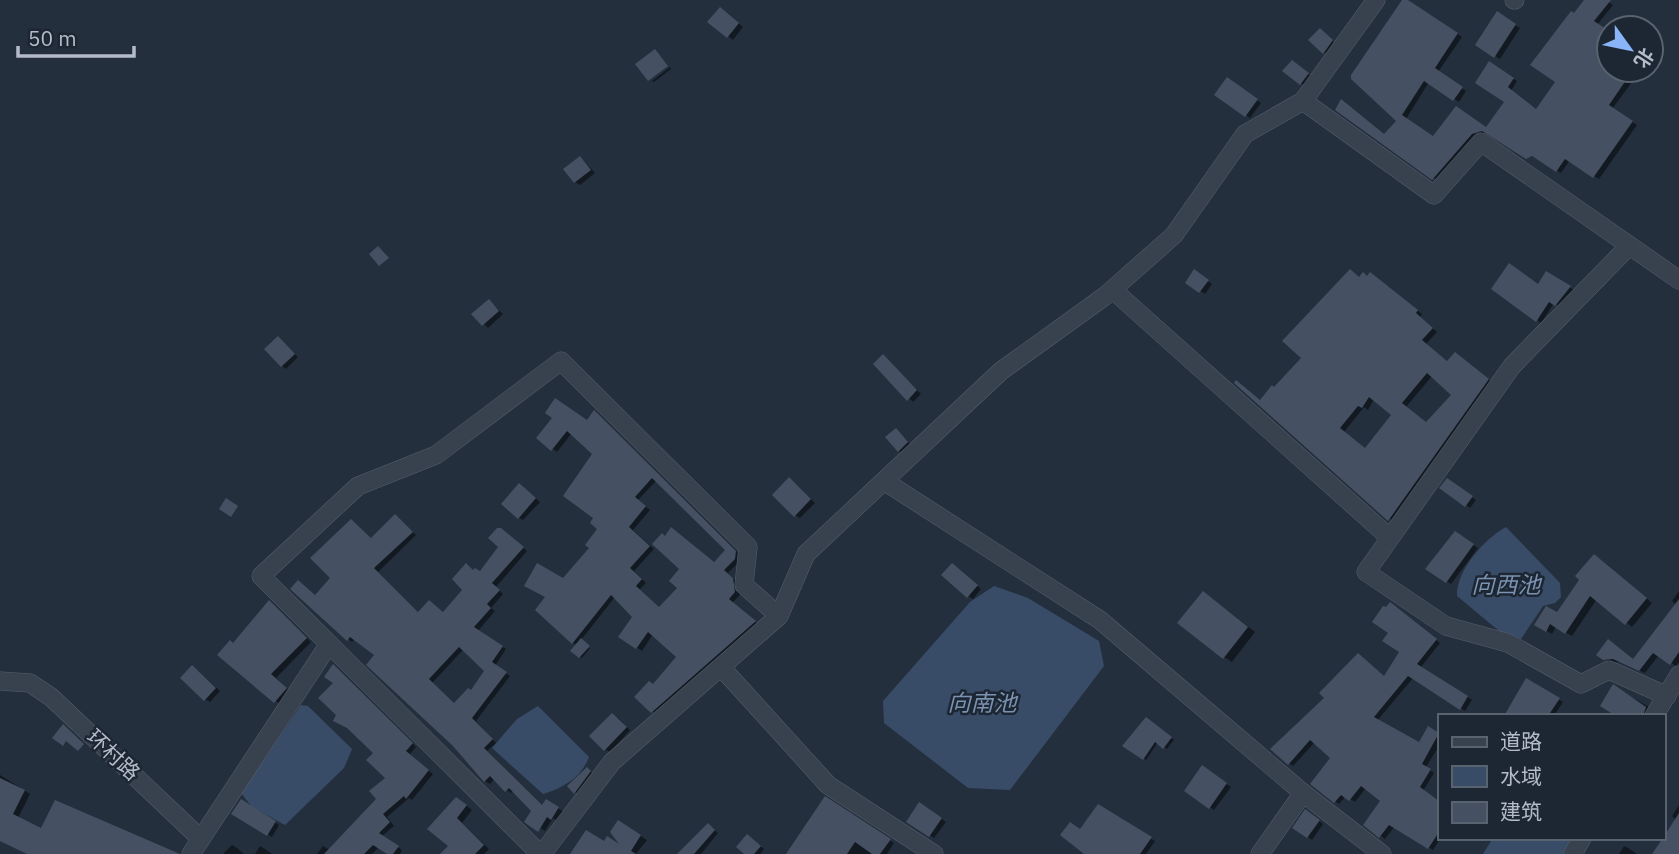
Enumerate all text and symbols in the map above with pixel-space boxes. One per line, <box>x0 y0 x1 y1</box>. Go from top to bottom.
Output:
scale bar <box>18 14 133 58</box>
north arrow <box>1595 14 1665 84</box>
text: 50 m <box>28 24 77 52</box>
text: 北 <box>1629 44 1659 73</box>
water label: 向西池 <box>1472 569 1543 599</box>
water label: 向南池 <box>948 687 1019 717</box>
legend <box>1438 714 1665 840</box>
street label: 环村路 <box>81 723 146 786</box>
text: 道路 <box>1500 727 1542 755</box>
text: 水域 <box>1500 762 1542 790</box>
text: 建筑 <box>1500 797 1542 825</box>

